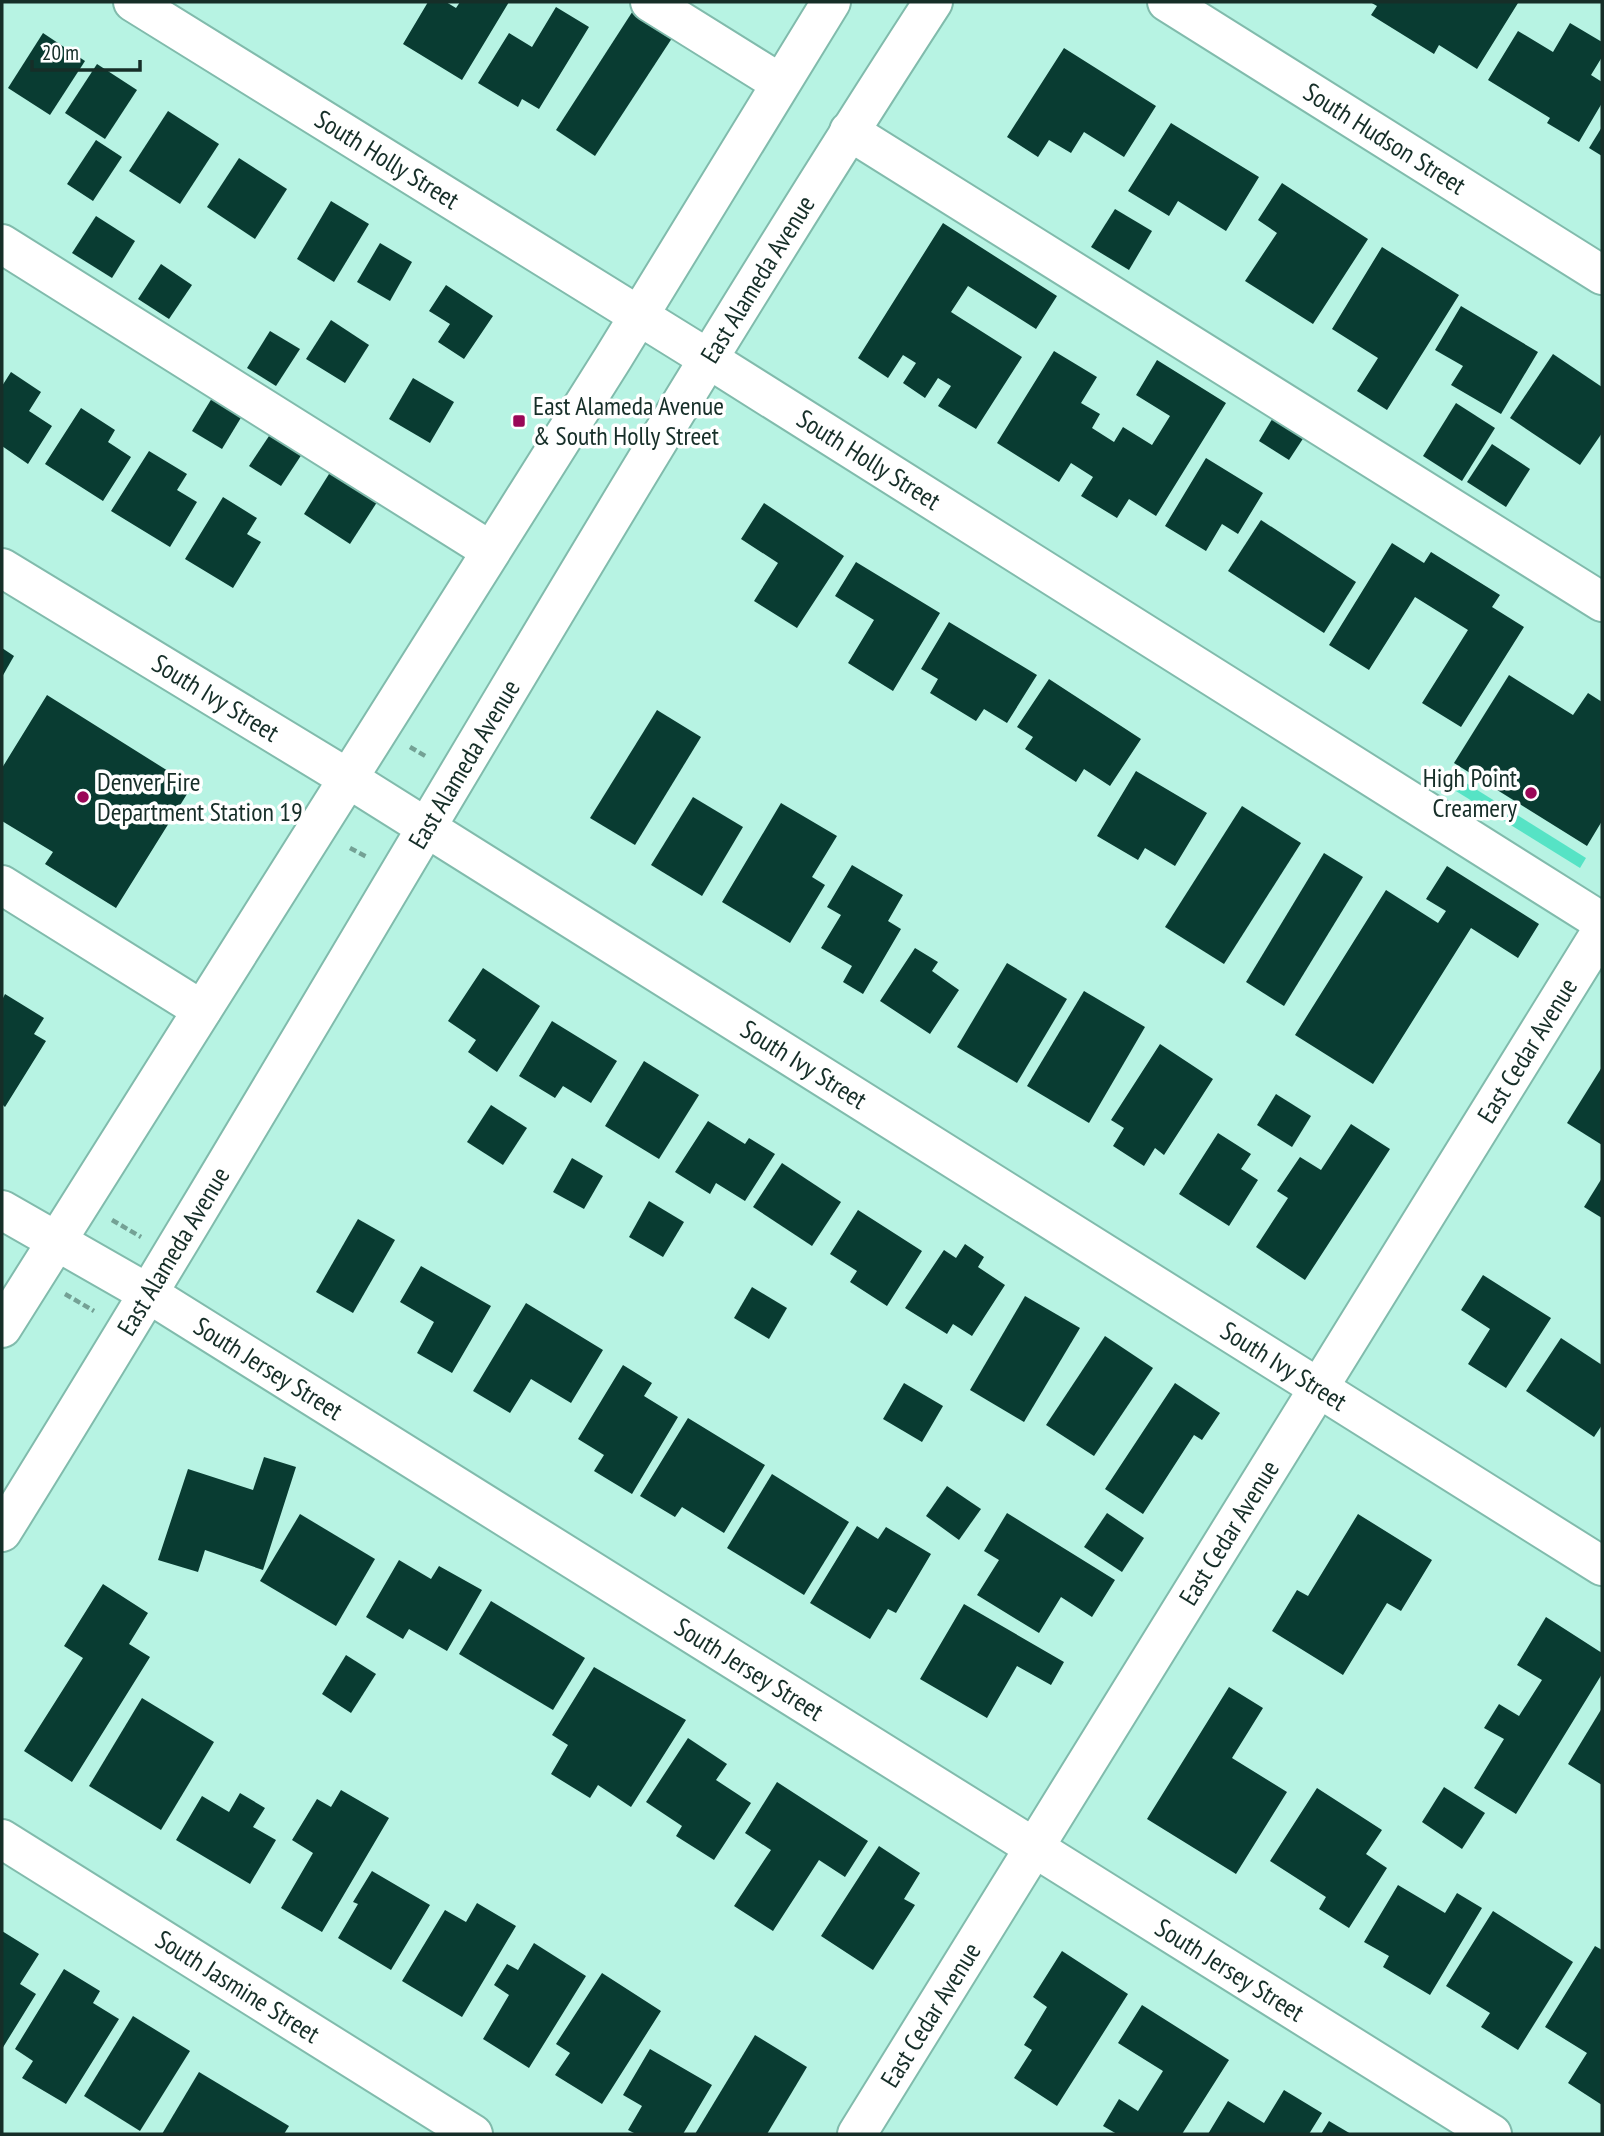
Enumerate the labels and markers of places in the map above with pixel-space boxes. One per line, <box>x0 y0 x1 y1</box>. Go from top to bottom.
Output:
place label: East Alameda Avenue & South Holly Street <box>533 389 724 452</box>
marker: East Alameda Avenue & South Holly Street <box>511 413 527 429</box>
place label: High Point Creamery <box>1423 761 1517 824</box>
place label: Denver Fire Department Station 19 <box>97 765 303 828</box>
marker: High Point Creamery <box>1523 785 1539 801</box>
marker: Denver Fire Department Station 19 <box>75 789 91 805</box>

